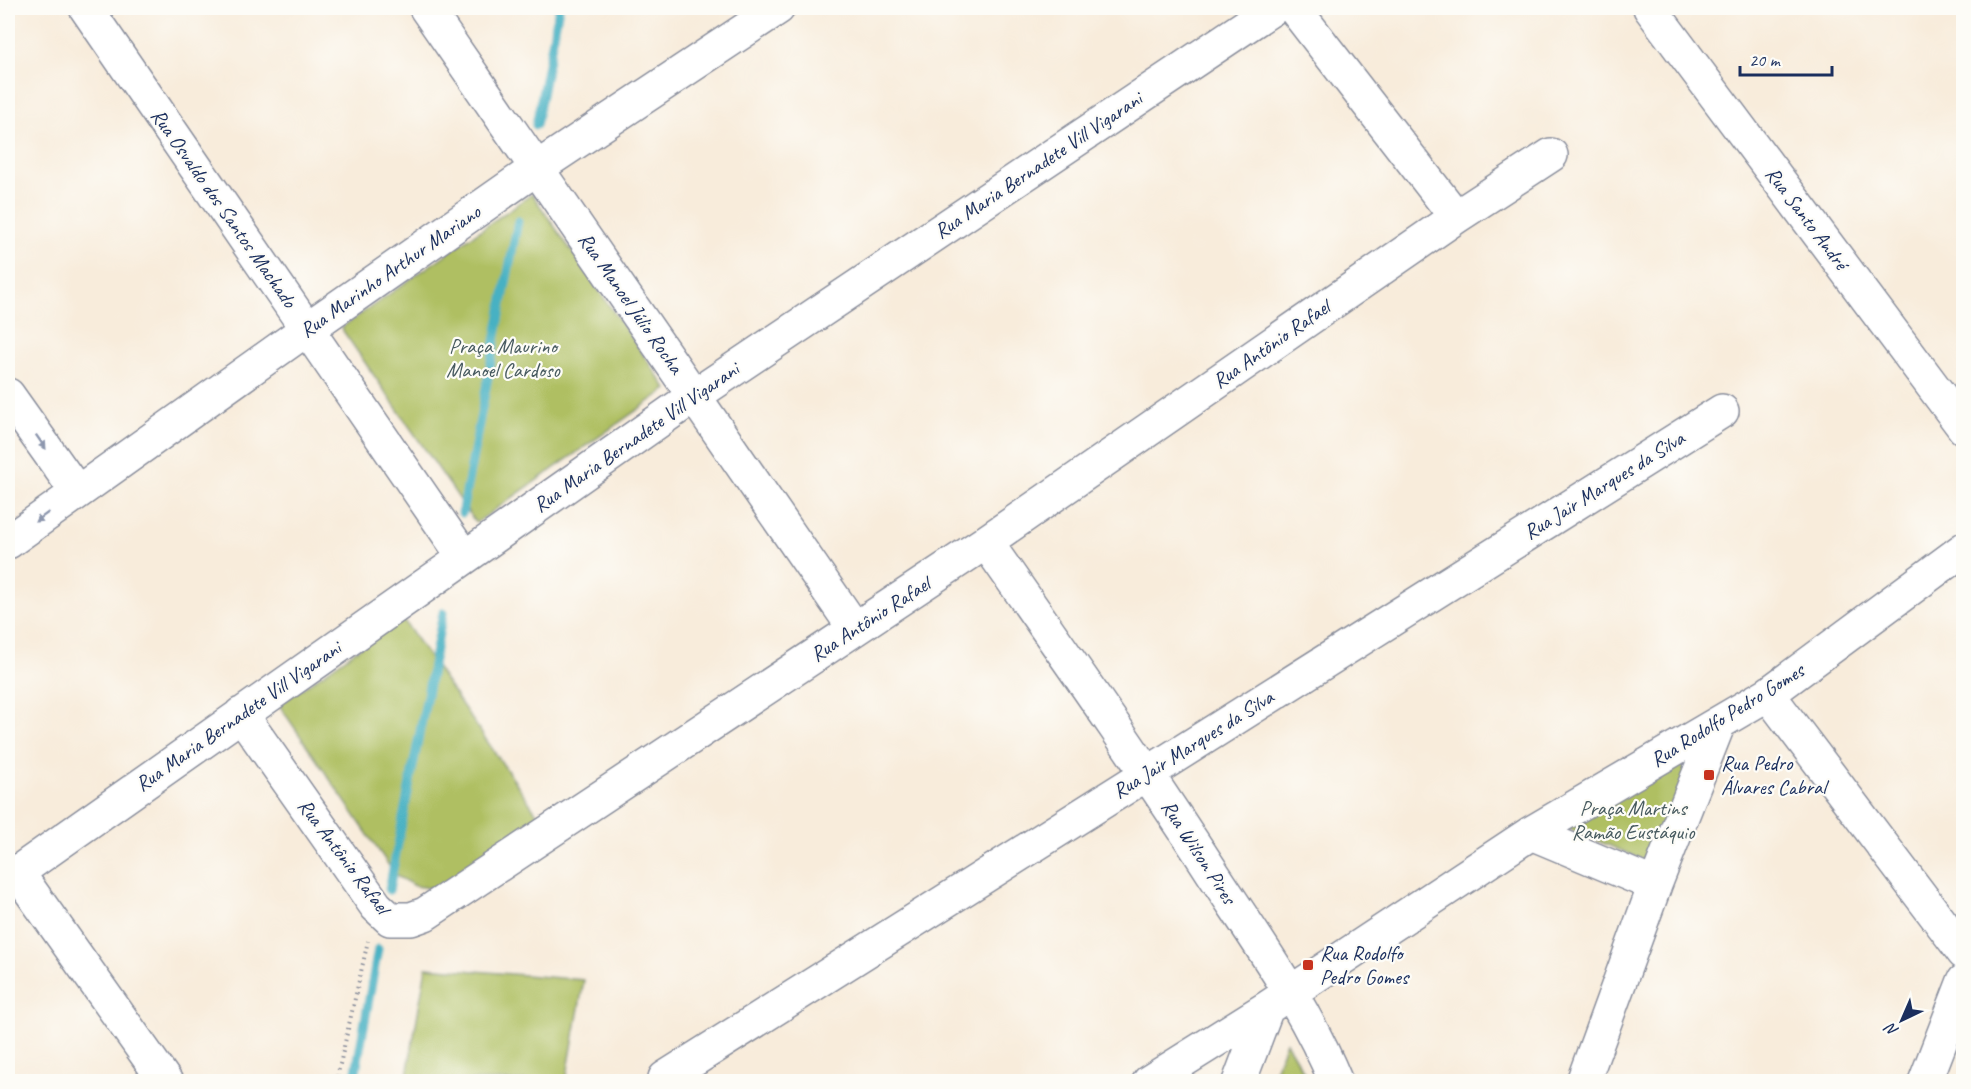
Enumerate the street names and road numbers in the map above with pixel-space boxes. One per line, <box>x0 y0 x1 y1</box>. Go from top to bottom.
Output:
street label: Rua Maria Bernadete Vill Vigarani <box>929 84 1149 244</box>
street label: Rua Osvaldo dos Santos Machado <box>145 103 304 314</box>
street label: Rua Santo André <box>1760 161 1856 277</box>
street label: Rua Marinho Arthur Mariano <box>295 198 487 343</box>
street label: Rua Manoel Júlio Rocha <box>573 227 690 380</box>
street label: Rua Antônio Rafael <box>1207 292 1338 394</box>
street label: Rua Maria Bernadete Vill Vigarani <box>528 354 746 518</box>
street label: Rua Jair Marques da Silva <box>1519 424 1691 545</box>
street label: Rua Antônio Rafael <box>805 569 938 667</box>
street label: Rua Maria Bernadete Vill Vigarani <box>130 633 348 797</box>
street label: Rua Rodolfo Pedro Gomes <box>1645 656 1810 773</box>
street label: Rua Jair Marques da Silva <box>1108 683 1280 804</box>
street label: Rua Antônio Rafael <box>292 793 398 921</box>
street label: Rua Wilson Pires <box>1156 795 1243 910</box>

